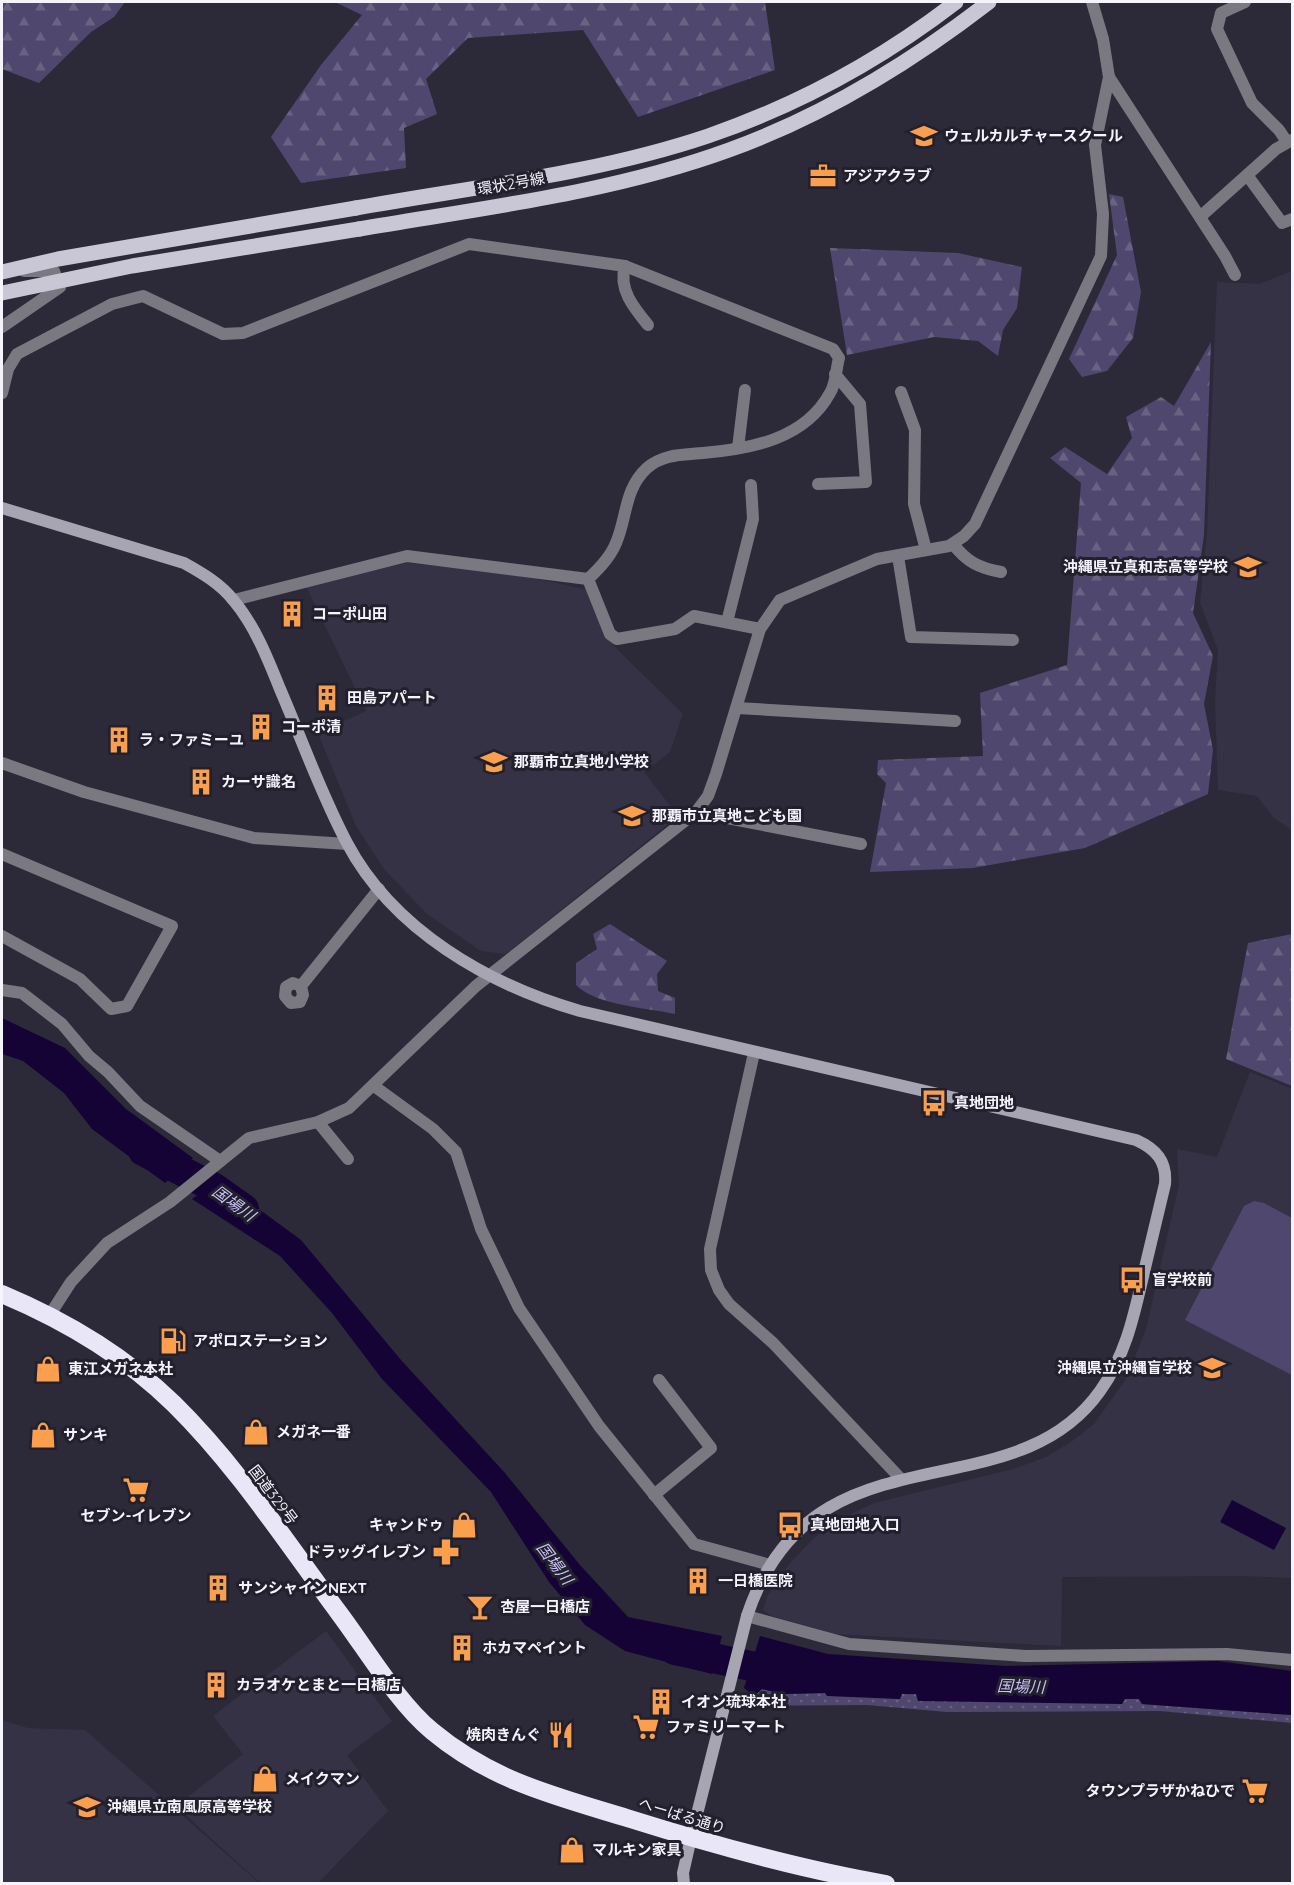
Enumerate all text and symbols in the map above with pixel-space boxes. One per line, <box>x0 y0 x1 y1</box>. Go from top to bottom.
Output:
school or university icon: ウェルカルチャースクール <box>909 121 939 151</box>
place label: ウェルカルチャースクール <box>944 126 1123 145</box>
office icon: アジアクラブ <box>808 161 838 191</box>
place label: アジアクラブ <box>843 166 932 185</box>
street label: 環状2号線 <box>476 168 546 199</box>
school or university icon: 沖縄県立真和志高等学校 <box>1233 552 1263 582</box>
place label: 沖縄県立真和志高等学校 <box>1063 557 1228 576</box>
building icon: コーポ山田 <box>277 599 307 629</box>
place label: コーポ山田 <box>312 604 387 623</box>
building icon: 田島アパート <box>312 683 342 713</box>
place label: 田島アパート <box>347 688 437 707</box>
building icon: コーポ清 <box>246 712 276 742</box>
place label: コーポ清 <box>281 717 341 736</box>
building icon: ラ・ファミーユ <box>104 725 134 755</box>
place label: ラ・ファミーユ <box>139 730 244 749</box>
school or university icon: 那覇市立真地小学校 <box>479 747 509 777</box>
place label: 那覇市立真地小学校 <box>514 752 649 771</box>
building icon: カーサ識名 <box>186 767 216 797</box>
place label: カーサ識名 <box>221 772 296 791</box>
school or university icon: 那覇市立真地こども園 <box>617 801 647 831</box>
place label: 那覇市立真地こども園 <box>652 806 802 825</box>
bus stop icon: 真地団地 <box>919 1088 949 1118</box>
place label: 真地団地 <box>954 1093 1014 1112</box>
water label: 国場川 <box>209 1181 261 1226</box>
bus stop icon: 盲学校前 <box>1117 1265 1147 1295</box>
place label: 盲学校前 <box>1152 1270 1212 1289</box>
fuel station icon: アポロステーション <box>158 1326 188 1356</box>
place label: アポロステーション <box>193 1331 328 1350</box>
school or university icon: 沖縄県立沖縄盲学校 <box>1197 1353 1227 1383</box>
shop icon: 東江メガネ本社 <box>33 1354 63 1384</box>
place label: 沖縄県立沖縄盲学校 <box>1057 1358 1192 1377</box>
place label: 東江メガネ本社 <box>68 1359 173 1378</box>
shop icon: メガネ一番 <box>241 1417 271 1447</box>
shop icon: サンキ <box>28 1420 58 1450</box>
place label: メガネ一番 <box>276 1422 351 1441</box>
place label: サンキ <box>63 1425 108 1444</box>
street label: 国道329号 <box>245 1461 302 1528</box>
supermarket icon: セブン-イレブン <box>121 1475 151 1505</box>
place label: セブン-イレブン <box>81 1506 191 1525</box>
shop icon: キャンドゥ <box>449 1510 479 1540</box>
bus stop icon: 真地団地入口 <box>775 1510 805 1540</box>
place label: キャンドゥ <box>369 1515 444 1534</box>
place label: 真地団地入口 <box>810 1515 900 1534</box>
pharmacy icon: ドラッグイレブン <box>431 1537 461 1567</box>
water label: 国場川 <box>533 1538 579 1590</box>
place label: ドラッグイレブン <box>306 1542 426 1561</box>
building icon: 一日橋医院 <box>683 1566 713 1596</box>
place label: 一日橋医院 <box>718 1571 793 1590</box>
building icon: サンシャインNEXT <box>203 1573 233 1603</box>
place label: サンシャインNEXT <box>238 1578 367 1597</box>
bar icon: 杏屋一日橋店 <box>465 1592 495 1622</box>
place label: 杏屋一日橋店 <box>500 1597 590 1616</box>
building icon: ホカマペイント <box>447 1633 477 1663</box>
place label: ホカマペイント <box>482 1638 587 1657</box>
building icon: カラオケとまと一日橋店 <box>201 1670 231 1700</box>
place label: カラオケとまと一日橋店 <box>236 1675 401 1694</box>
water label: 国場川 <box>997 1675 1047 1697</box>
building icon: イオン琉球本社 <box>646 1687 676 1717</box>
place label: イオン琉球本社 <box>681 1692 786 1711</box>
supermarket icon: ファミリーマート <box>631 1712 661 1742</box>
place label: ファミリーマート <box>666 1717 786 1736</box>
restaurant icon: 焼肉きんぐ <box>546 1720 576 1750</box>
place label: 焼肉きんぐ <box>466 1725 541 1744</box>
shop icon: メイクマン <box>250 1764 280 1794</box>
place label: メイクマン <box>285 1769 360 1788</box>
supermarket icon: タウンプラザかねひで <box>1240 1776 1270 1806</box>
place label: タウンプラザかねひで <box>1085 1781 1235 1800</box>
school or university icon: 沖縄県立南風原高等学校 <box>72 1792 102 1822</box>
street label: へーばる通り <box>636 1793 728 1838</box>
place label: 沖縄県立南風原高等学校 <box>107 1797 272 1816</box>
shop icon: マルキン家具 <box>557 1835 587 1865</box>
place label: マルキン家具 <box>592 1840 682 1859</box>

